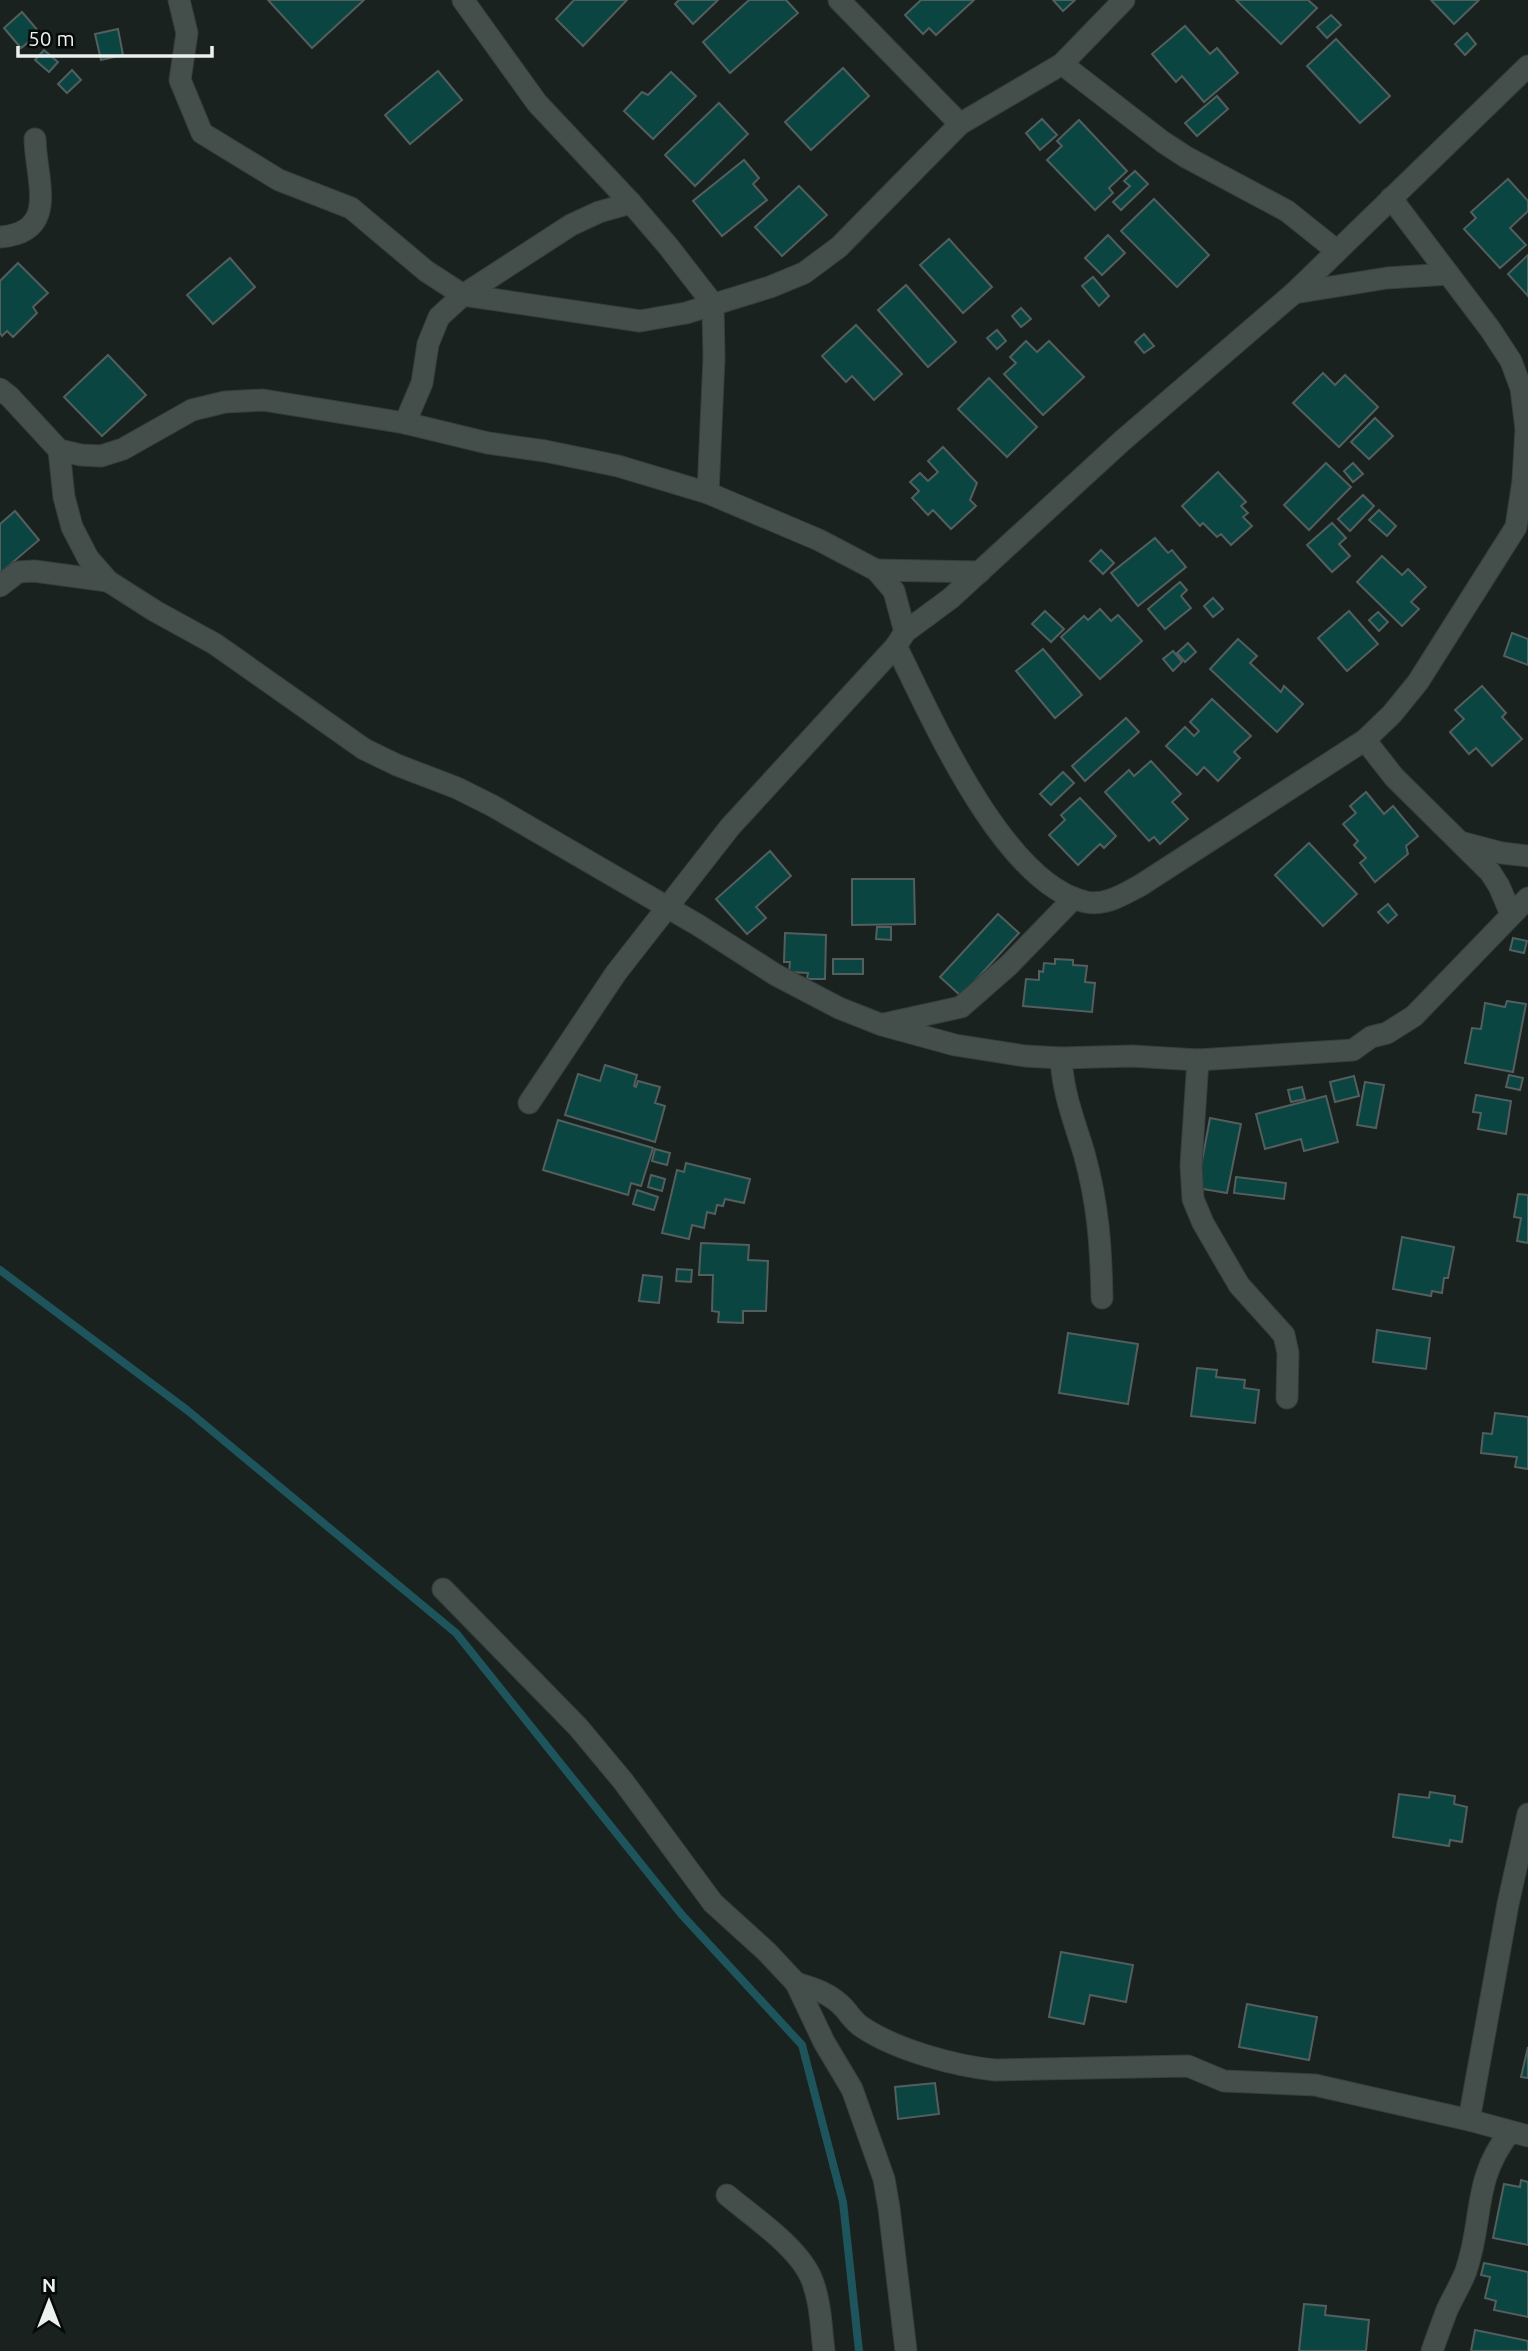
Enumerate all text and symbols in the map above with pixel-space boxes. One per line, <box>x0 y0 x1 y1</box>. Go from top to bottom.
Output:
scale bar <box>18 14 212 58</box>
text: 50 m <box>28 26 75 50</box>
north arrow <box>14 2267 84 2337</box>
text: N <box>42 2274 56 2296</box>

